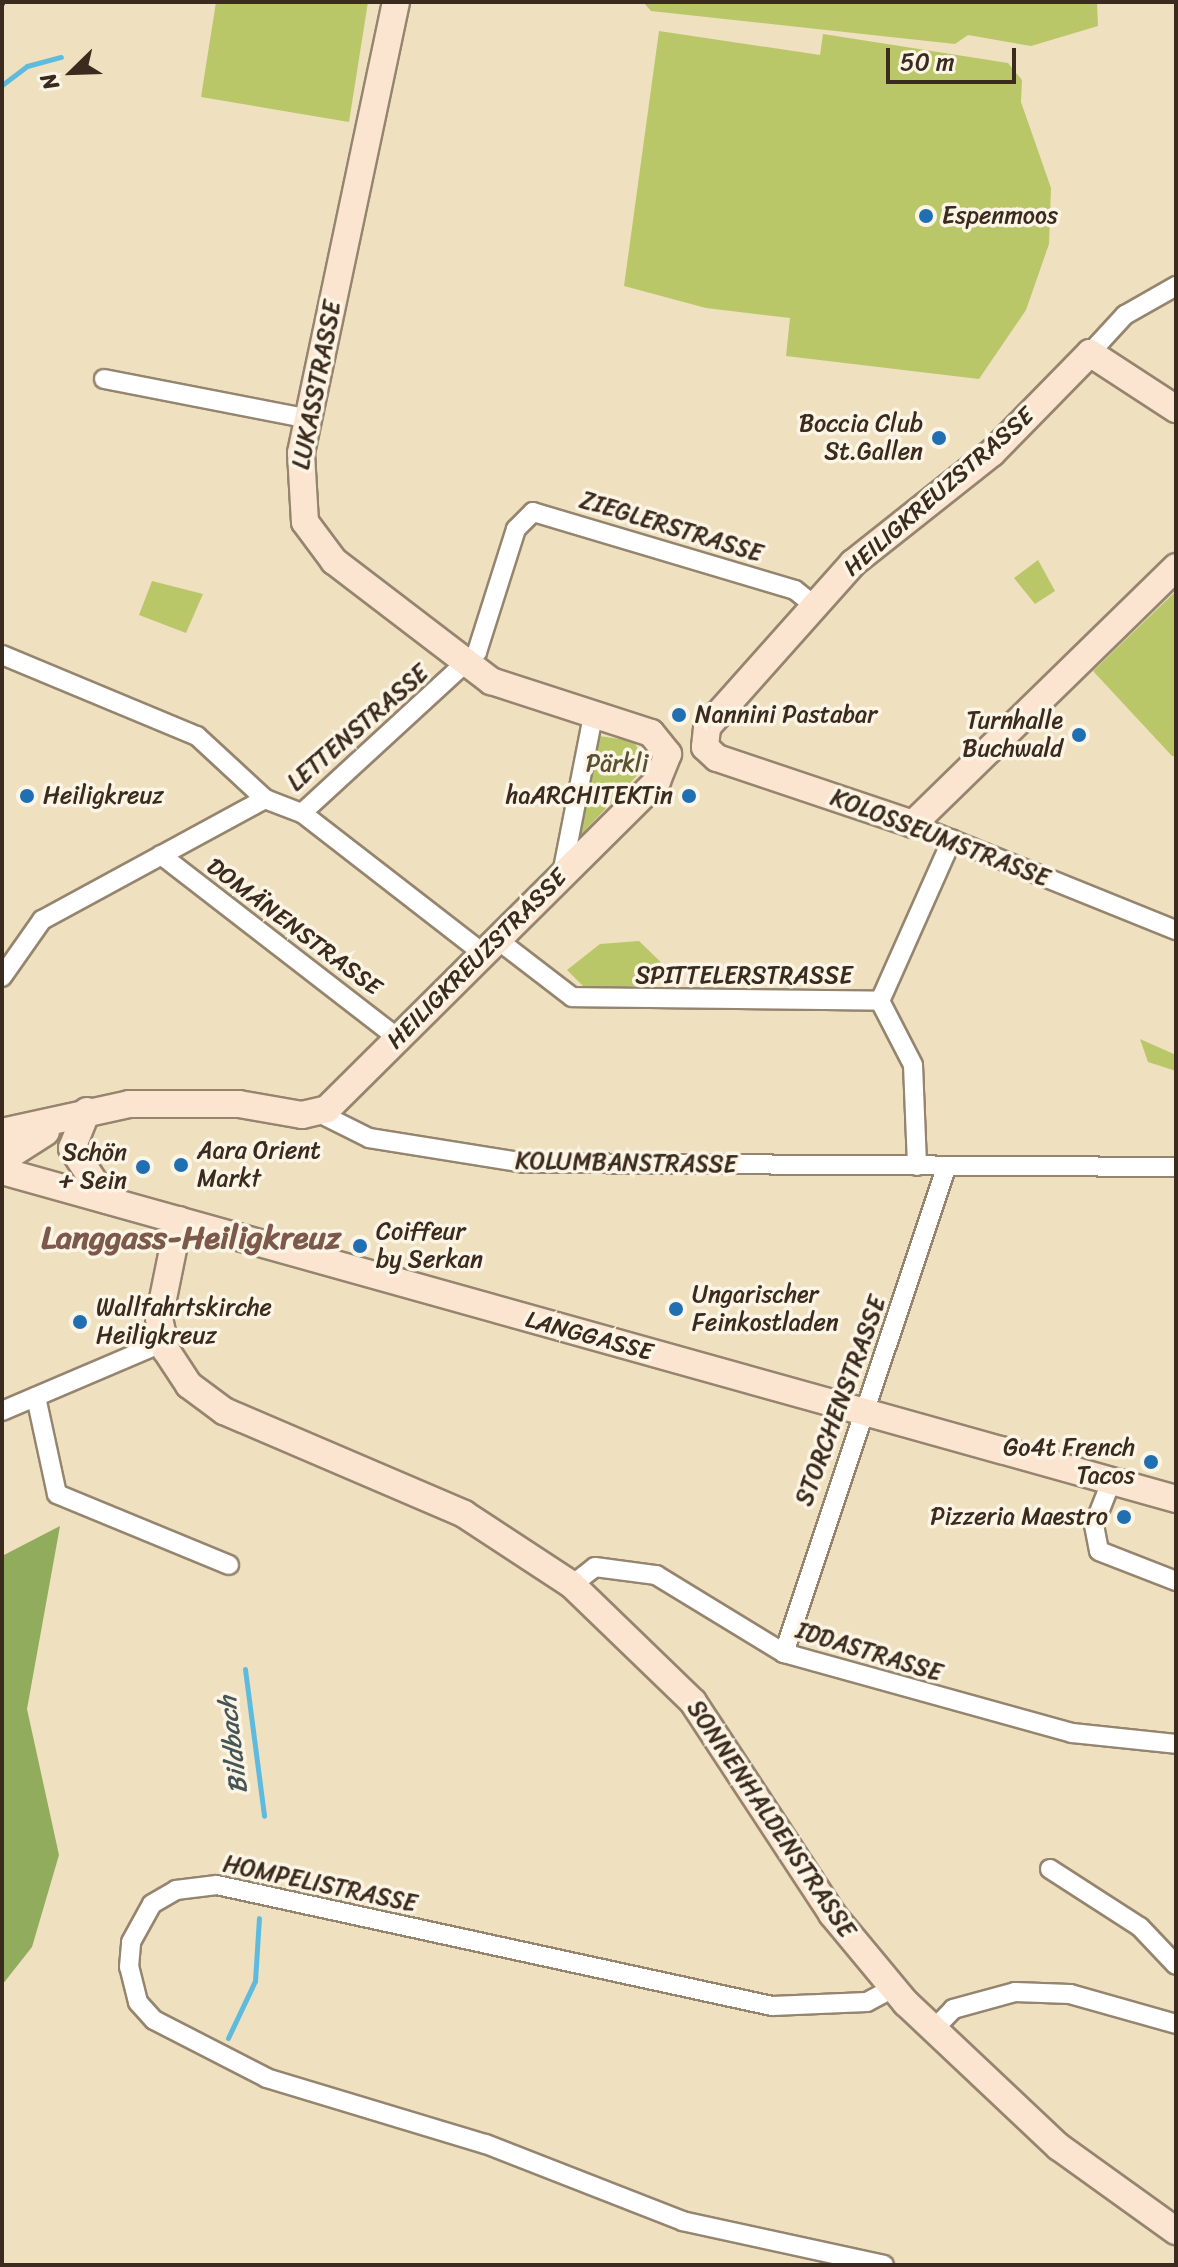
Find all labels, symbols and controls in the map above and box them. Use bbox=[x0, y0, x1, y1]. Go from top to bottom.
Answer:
north arrow bbox=[32, 32, 112, 112]
scale bar bbox=[890, 32, 1020, 82]
text: 50 m bbox=[900, 41, 955, 83]
text: N bbox=[29, 67, 70, 96]
place label: Espenmoos bbox=[942, 202, 1058, 230]
marker: Espenmoos bbox=[917, 207, 935, 225]
street label: LUKASSTRASSE bbox=[287, 298, 347, 472]
street label: HEILIGKREUZSTRASSE bbox=[838, 401, 1040, 583]
place label: Boccia Club St.Gallen bbox=[799, 410, 923, 466]
marker: Boccia Club St.Gallen bbox=[930, 429, 948, 447]
street label: ZIEGLERSTRASSE bbox=[576, 486, 766, 568]
street label: LETTENSTRASSE bbox=[282, 659, 434, 797]
place label: Nannini Pastabar bbox=[695, 701, 877, 729]
marker: Nannini Pastabar bbox=[670, 706, 688, 724]
place label: Turnhalle Buchwald bbox=[962, 707, 1063, 763]
marker: Turnhalle Buchwald bbox=[1070, 726, 1088, 744]
park label: Pärkli bbox=[586, 750, 648, 778]
place label: Heiligkreuz bbox=[43, 782, 164, 810]
place label: haARCHITEKTin bbox=[506, 782, 673, 810]
street label: KOLOSSEUMSTRASSE bbox=[827, 783, 1053, 893]
marker: Heiligkreuz bbox=[18, 787, 36, 805]
marker: haARCHITEKTin bbox=[680, 787, 698, 805]
street label: DOMÄNENSTRASSE bbox=[201, 852, 387, 1002]
street label: HEILIGKREUZSTRASSE bbox=[381, 863, 573, 1055]
street label: SPITTELERSTRASSE bbox=[635, 962, 853, 990]
place label: Aara Orient Markt bbox=[197, 1137, 320, 1193]
place label: Schön + Sein bbox=[59, 1139, 127, 1195]
street label: KOLUMBANSTRASSE bbox=[515, 1147, 737, 1179]
marker: Aara Orient Markt bbox=[172, 1156, 190, 1174]
marker: Schön + Sein bbox=[134, 1158, 152, 1176]
place label: Coiffeur by Serkan bbox=[376, 1218, 483, 1274]
district label: Langgass-Heiligkreuz bbox=[41, 1219, 341, 1257]
marker: Coiffeur by Serkan bbox=[351, 1237, 369, 1255]
place label: Ungarischer Feinkostladen bbox=[692, 1281, 839, 1337]
street label: STORCHENSTRASSE bbox=[790, 1292, 892, 1510]
place label: Wallfahrtskirche Heiligkreuz bbox=[96, 1294, 272, 1350]
marker: Ungarischer Feinkostladen bbox=[667, 1300, 685, 1318]
street label: LANGGASSE bbox=[522, 1305, 656, 1367]
marker: Wallfahrtskirche Heiligkreuz bbox=[71, 1313, 89, 1331]
place label: Go4t French Tacos bbox=[1003, 1434, 1135, 1490]
marker: Go4t French Tacos bbox=[1142, 1453, 1160, 1471]
place label: Pizzeria Maestro bbox=[930, 1503, 1108, 1531]
marker: Pizzeria Maestro bbox=[1115, 1508, 1133, 1526]
street label: IDDASTRASSE bbox=[792, 1616, 946, 1688]
water label: Bildbach bbox=[212, 1694, 254, 1796]
street label: SONNENHALDENSTRASSE bbox=[681, 1695, 861, 1943]
street label: HOMPELISTRASSE bbox=[221, 1849, 419, 1919]

